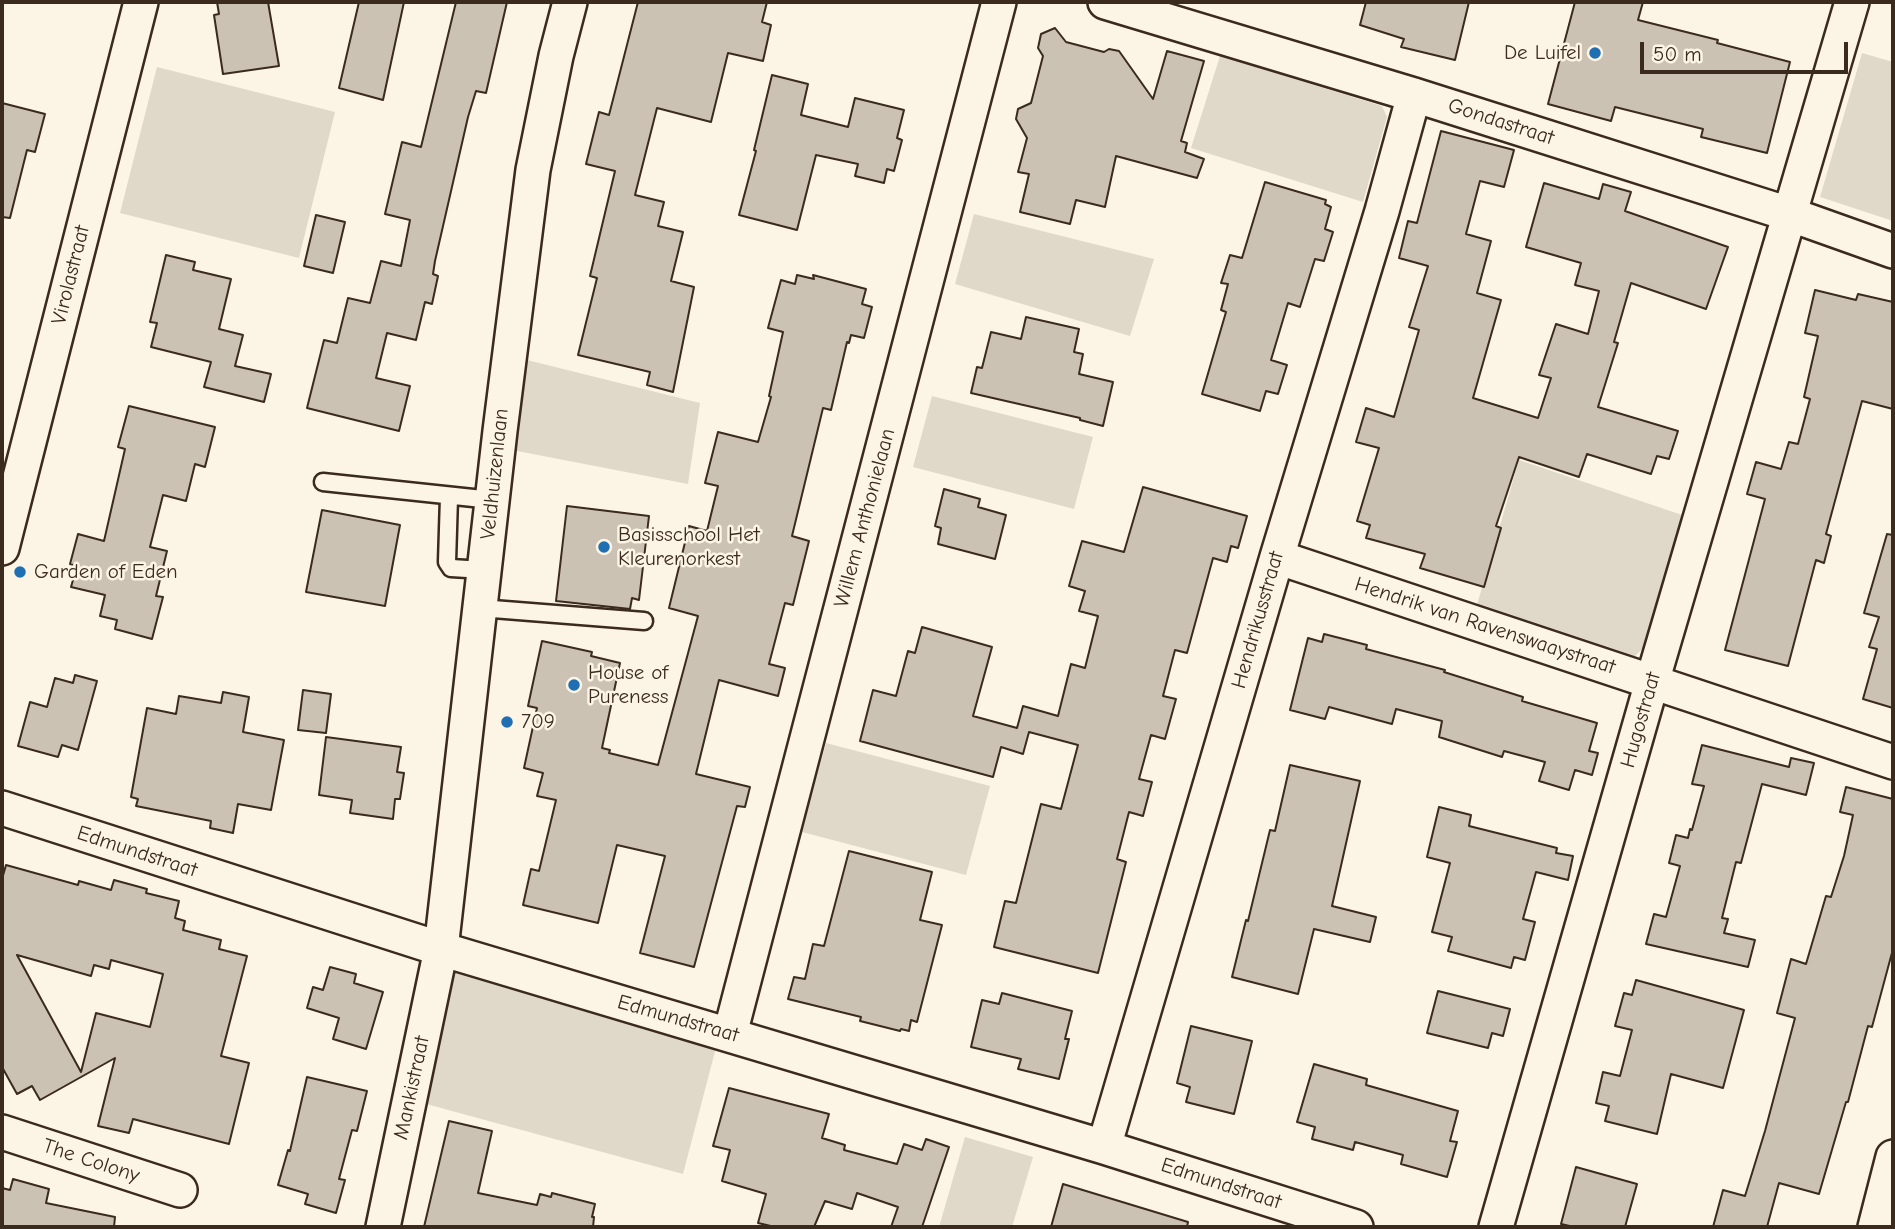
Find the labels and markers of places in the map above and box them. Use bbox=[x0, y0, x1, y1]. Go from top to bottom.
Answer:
place label: De Luifel bbox=[1504, 40, 1581, 66]
marker: De Luifel bbox=[1587, 45, 1603, 61]
place label: Basisschool Het Kleurenorkest bbox=[618, 522, 760, 572]
marker: Basisschool Het Kleurenorkest bbox=[596, 539, 612, 555]
place label: Garden of Eden bbox=[34, 559, 178, 585]
marker: Garden of Eden bbox=[12, 564, 28, 580]
place label: House of Pureness bbox=[588, 660, 669, 710]
marker: House of Pureness bbox=[566, 677, 582, 693]
place label: 709 bbox=[521, 709, 555, 735]
marker: 709 bbox=[499, 714, 515, 730]

